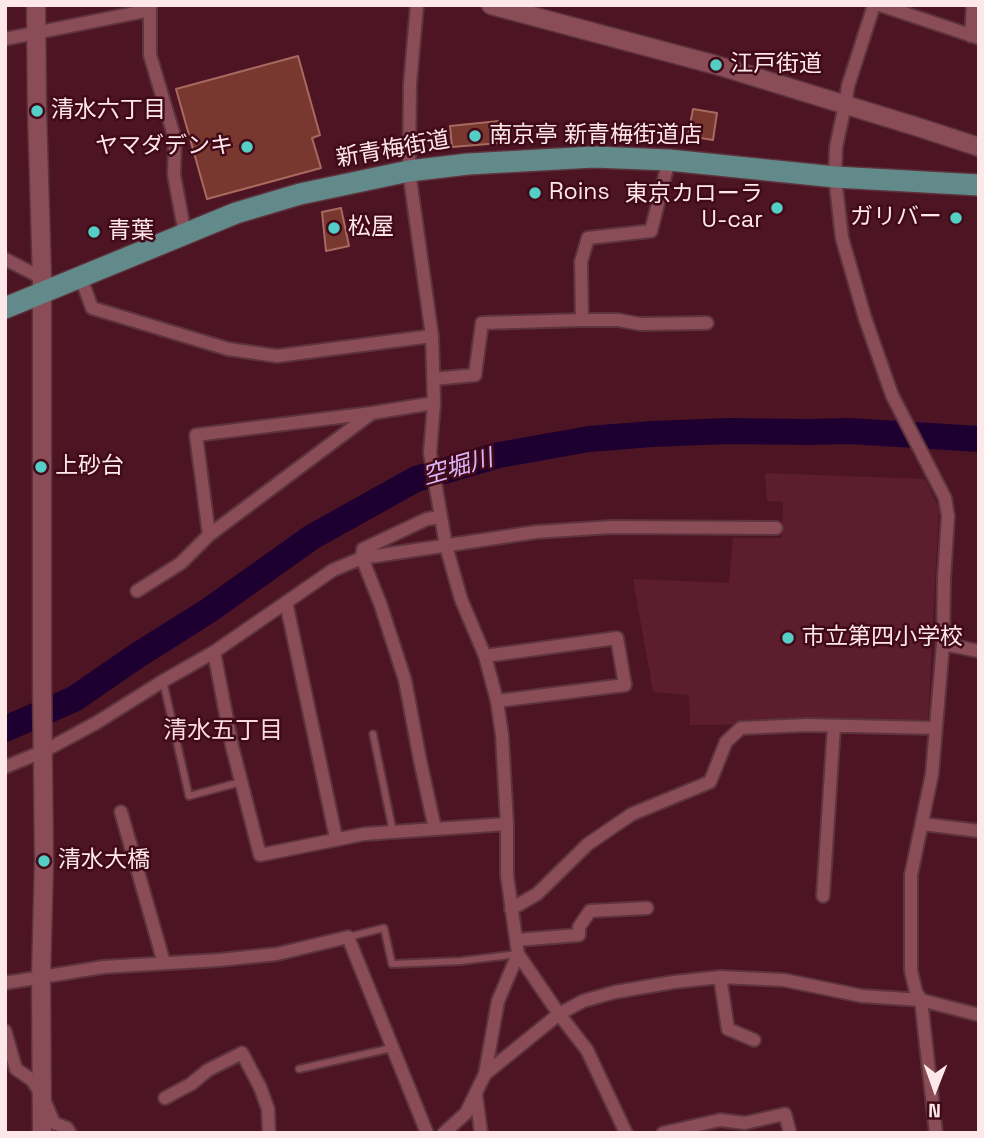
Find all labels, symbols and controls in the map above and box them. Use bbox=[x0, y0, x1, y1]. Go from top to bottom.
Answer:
place label: 江戸街道 bbox=[730, 51, 822, 79]
marker: 江戸街道 bbox=[708, 57, 724, 73]
place label: 清水六丁目 bbox=[51, 97, 166, 125]
marker: 清水六丁目 bbox=[29, 103, 45, 119]
place label: 南京亭 新青梅街道店 bbox=[489, 122, 702, 150]
street label: 新青梅街道 bbox=[334, 126, 452, 174]
marker: 南京亭 新青梅街道店 bbox=[467, 128, 483, 144]
place label: ヤマダデンキ bbox=[95, 133, 233, 161]
marker: ヤマダデンキ bbox=[239, 139, 255, 155]
place label: Roins bbox=[549, 179, 610, 207]
place label: 東京カローラ U-car bbox=[625, 181, 763, 235]
marker: Roins bbox=[527, 185, 543, 201]
marker: 東京カローラ U-car bbox=[769, 200, 785, 216]
place label: ガリバー bbox=[850, 204, 942, 232]
marker: ガリバー bbox=[948, 210, 964, 226]
place label: 松屋 bbox=[348, 214, 394, 242]
place label: 青葉 bbox=[108, 218, 154, 246]
marker: 松屋 bbox=[326, 220, 342, 236]
marker: 青葉 bbox=[86, 224, 102, 240]
water label: 空堀川 bbox=[419, 444, 497, 492]
place label: 上砂台 bbox=[55, 453, 124, 481]
marker: 上砂台 bbox=[33, 459, 49, 475]
place label: 市立第四小学校 bbox=[802, 624, 963, 652]
marker: 市立第四小学校 bbox=[780, 630, 796, 646]
district label: 清水五丁目 bbox=[163, 717, 283, 745]
place label: 清水大橋 bbox=[58, 847, 150, 875]
marker: 清水大橋 bbox=[36, 853, 52, 869]
north arrow bbox=[900, 1054, 970, 1124]
text: N bbox=[928, 1098, 941, 1123]

